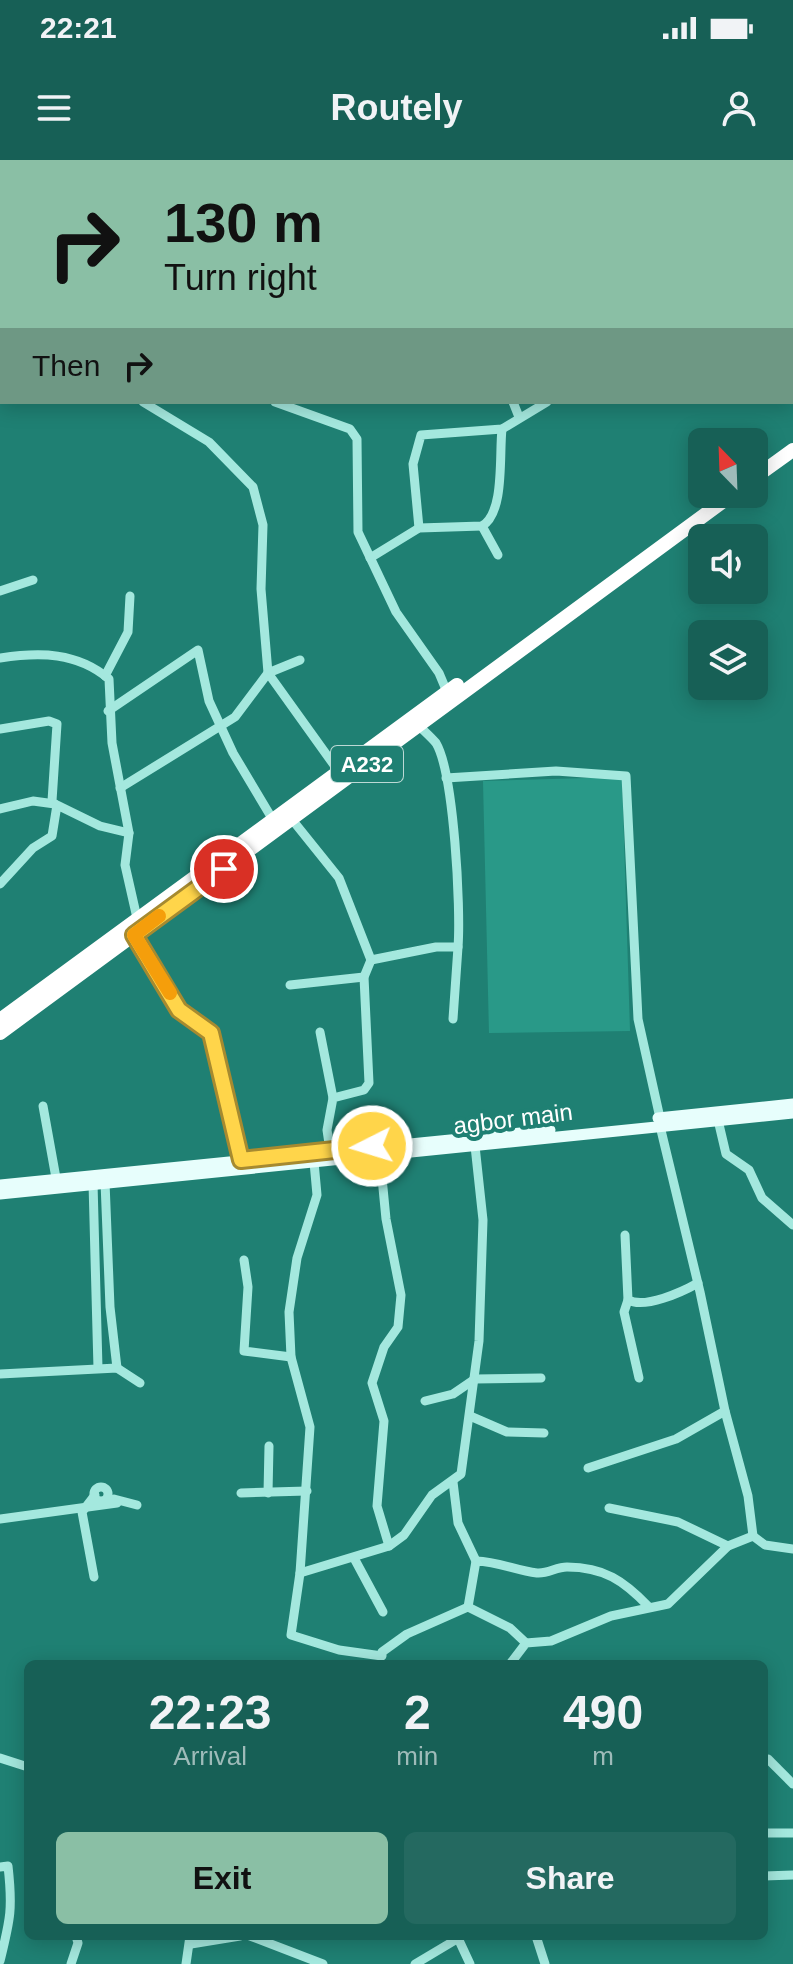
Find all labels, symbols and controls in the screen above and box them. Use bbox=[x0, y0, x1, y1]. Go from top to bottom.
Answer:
text: 22:21 bbox=[40, 11, 117, 44]
icon: menu bbox=[32, 86, 76, 130]
icon: person bbox=[717, 86, 761, 130]
text: Routely bbox=[330, 87, 463, 128]
text: 130 m bbox=[164, 191, 323, 254]
icon: right bbox=[32, 192, 136, 296]
text: Turn right bbox=[164, 257, 317, 298]
icon: right bbox=[116, 344, 160, 388]
text: Then bbox=[32, 349, 100, 382]
north arrow bbox=[688, 428, 768, 508]
map controls bbox=[688, 428, 768, 700]
button: sound bbox=[688, 524, 768, 604]
button: layers bbox=[688, 620, 768, 700]
road number: A232 bbox=[331, 746, 403, 782]
pin bbox=[190, 835, 258, 903]
icon: arrive bbox=[202, 847, 246, 891]
street label: agbor main bbox=[452, 1098, 574, 1139]
position arrow bbox=[330, 1104, 414, 1188]
text: 22:23 bbox=[149, 1686, 272, 1739]
text: 2 bbox=[404, 1686, 431, 1739]
text: 490 bbox=[563, 1686, 643, 1739]
text: Arrival bbox=[173, 1741, 247, 1771]
text: min bbox=[396, 1741, 438, 1771]
text: m bbox=[592, 1741, 614, 1771]
button: Exit bbox=[56, 1832, 388, 1924]
button: Share bbox=[404, 1832, 736, 1924]

